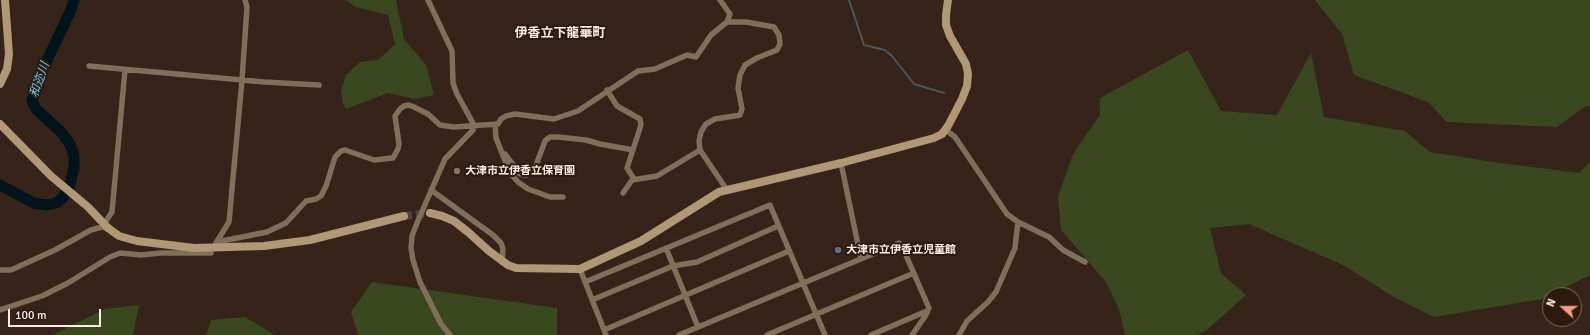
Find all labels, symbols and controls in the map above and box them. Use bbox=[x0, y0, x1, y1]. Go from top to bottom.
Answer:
district label: 伊香立下龍華町 bbox=[515, 26, 605, 42]
water label: 和迩川 bbox=[27, 61, 53, 99]
place label: 大津市立伊香立保育園 bbox=[465, 164, 575, 178]
marker: 大津市立伊香立保育園 bbox=[452, 166, 462, 176]
place label: 大津市立伊香立児童館 bbox=[846, 243, 956, 257]
marker: 大津市立伊香立児童館 bbox=[833, 245, 843, 255]
north arrow bbox=[1542, 287, 1582, 327]
text: N bbox=[1544, 297, 1559, 309]
scale bar bbox=[10, 301, 103, 327]
text: 100 m bbox=[15, 308, 47, 323]

